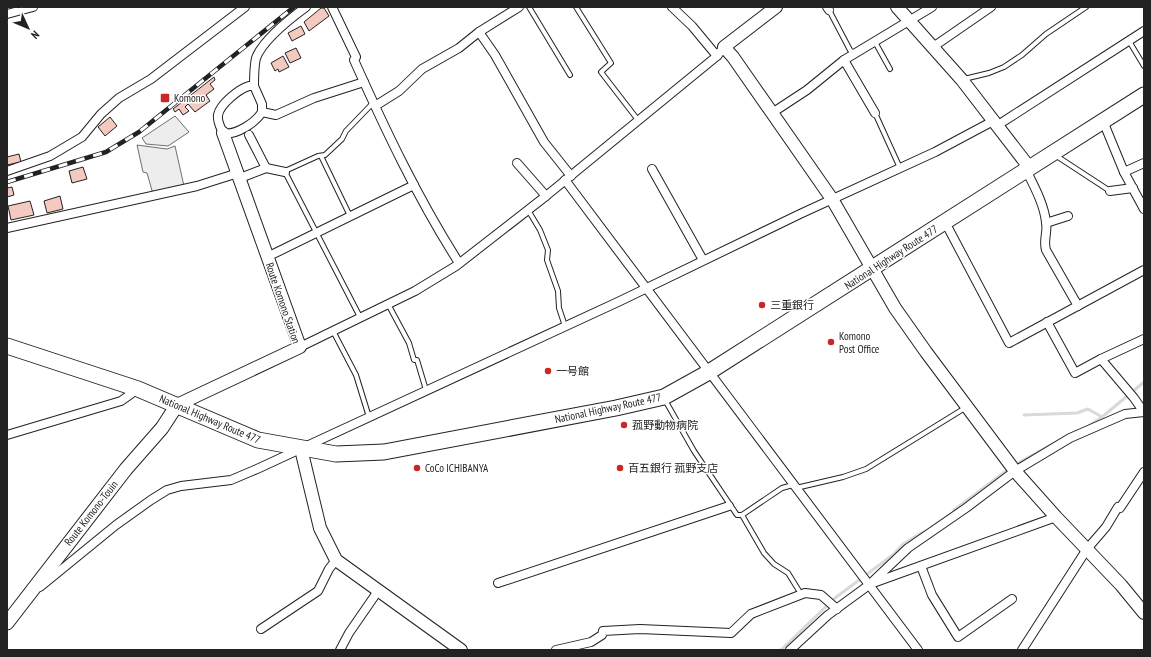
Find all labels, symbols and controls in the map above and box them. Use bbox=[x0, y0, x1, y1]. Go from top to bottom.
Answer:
north arrow bbox=[8, 8, 48, 48]
text: N bbox=[28, 28, 42, 42]
place label: Komono bbox=[174, 91, 205, 105]
marker: Komono bbox=[159, 92, 171, 104]
street label: National Highway Route 477 bbox=[842, 222, 940, 292]
street label: Route Komono Station bbox=[263, 261, 303, 346]
place label: 三重銀行 bbox=[770, 298, 814, 312]
marker: 三重銀行 bbox=[757, 300, 767, 310]
place label: Komono Post Office bbox=[839, 329, 880, 356]
marker: Komono Post Office bbox=[826, 337, 836, 347]
place label: 一号館 bbox=[556, 364, 589, 378]
marker: 一号館 bbox=[543, 366, 553, 376]
street label: National Highway Route 477 bbox=[553, 390, 663, 426]
street label: National Highway Route 477 bbox=[157, 391, 263, 447]
place label: 菰野動物病院 bbox=[632, 418, 698, 432]
marker: 菰野動物病院 bbox=[619, 420, 629, 430]
place label: CoCo ICHIBANYA bbox=[425, 461, 489, 475]
place label: 百五銀行 菰野支店 bbox=[628, 461, 718, 475]
marker: CoCo ICHIBANYA bbox=[412, 463, 422, 473]
marker: 百五銀行 菰野支店 bbox=[615, 463, 625, 473]
street label: Route Komono-Touin bbox=[61, 477, 121, 548]

